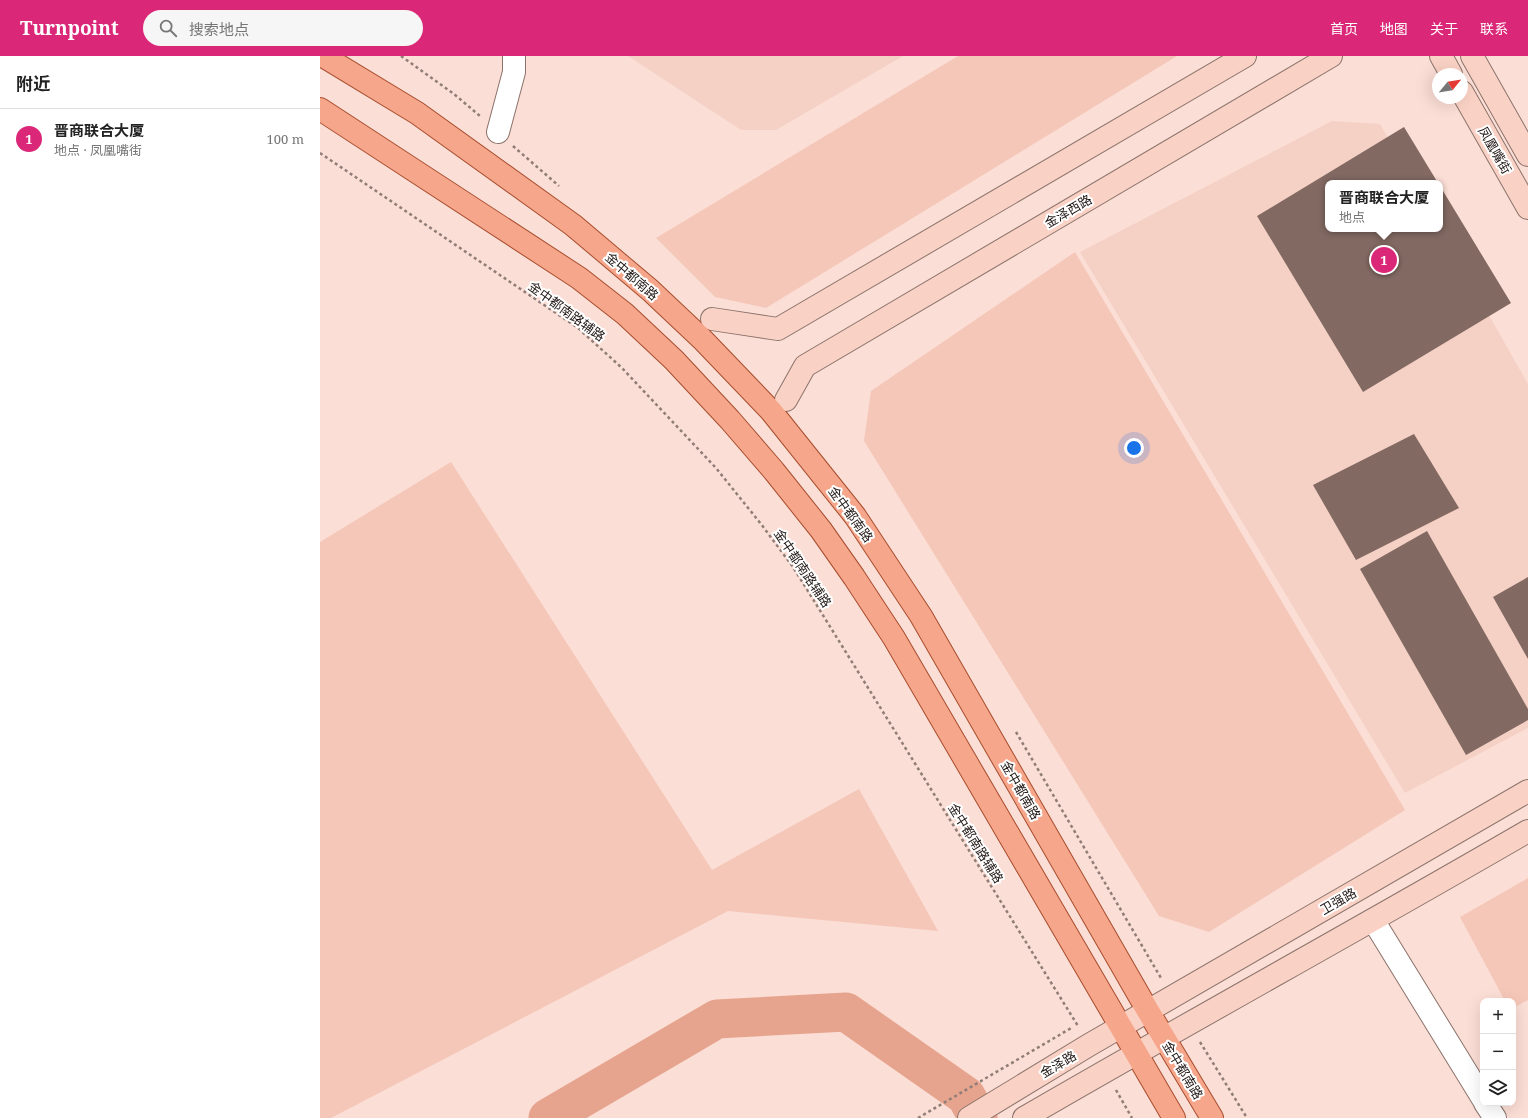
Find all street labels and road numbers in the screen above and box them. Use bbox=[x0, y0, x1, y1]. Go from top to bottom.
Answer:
street label: 凤凰嘴街 bbox=[1474, 123, 1516, 177]
street label: 金泽西路 bbox=[1041, 190, 1095, 232]
street label: 金中都南路 bbox=[602, 248, 662, 304]
street label: 金中都南路辅路 bbox=[525, 277, 609, 345]
street label: 金中都南路 bbox=[825, 482, 877, 546]
street label: 金中都南路辅路 bbox=[770, 525, 836, 611]
street label: 金中都南路 bbox=[997, 757, 1045, 823]
street label: 金中都南路辅路 bbox=[944, 800, 1008, 886]
street label: 卫强路 bbox=[1317, 883, 1359, 919]
street label: 金中都南路 bbox=[1159, 1038, 1207, 1102]
street label: 金泽路 bbox=[1037, 1046, 1079, 1082]

